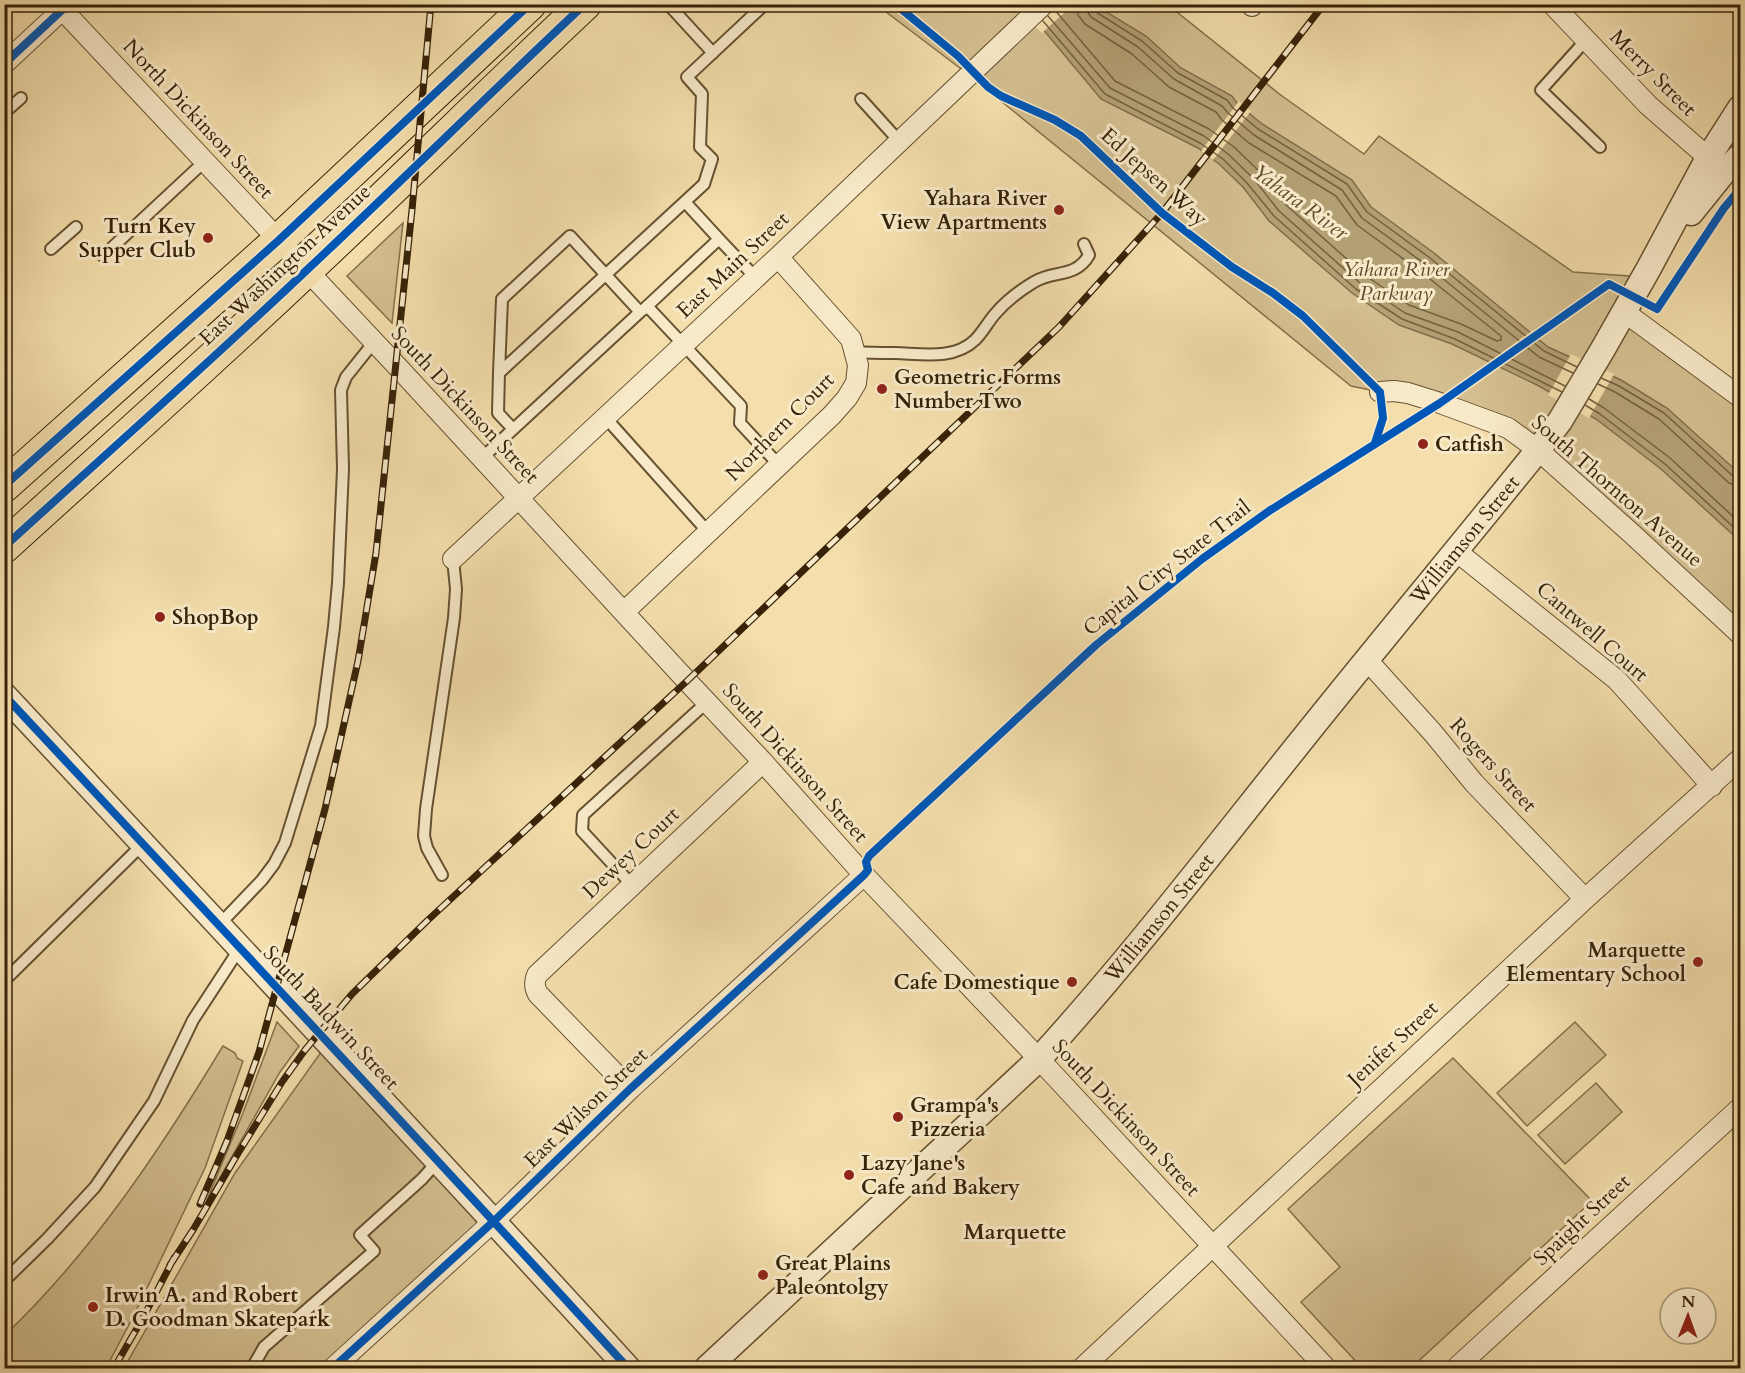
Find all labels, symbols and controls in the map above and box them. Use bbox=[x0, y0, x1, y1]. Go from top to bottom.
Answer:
street label: Merry Street bbox=[1603, 23, 1703, 123]
street label: North Dickinson Street bbox=[116, 33, 280, 206]
street label: Ed Jepsen Way bbox=[1094, 121, 1214, 233]
water label: Yahara River bbox=[1246, 157, 1355, 248]
street label: East Washington Avenue bbox=[193, 178, 377, 352]
place label: Yahara River View Apartments bbox=[881, 184, 1048, 237]
marker: Yahara River View Apartments bbox=[1052, 203, 1066, 217]
street label: East Main Street bbox=[670, 205, 796, 325]
place label: Turn Key Supper Club bbox=[79, 212, 196, 265]
marker: Turn Key Supper Club bbox=[201, 231, 215, 245]
park label: Yahara River Parkway bbox=[1342, 255, 1451, 308]
street label: South Dickinson Street bbox=[384, 320, 546, 490]
place label: Geometric Forms Number Two bbox=[894, 363, 1061, 416]
street label: Northern Court bbox=[719, 366, 841, 488]
marker: Geometric Forms Number Two bbox=[875, 382, 889, 396]
street label: South Thornton Avenue bbox=[1525, 408, 1709, 574]
place label: Catfish bbox=[1435, 430, 1504, 459]
marker: Catfish bbox=[1416, 437, 1430, 451]
street label: Williamson Street bbox=[1402, 469, 1527, 611]
street label: Capital City State Trail bbox=[1077, 493, 1257, 643]
street label: Cantwell Court bbox=[1530, 575, 1654, 689]
place label: ShopBop bbox=[172, 603, 259, 632]
marker: ShopBop bbox=[153, 610, 167, 624]
street label: South Dickinson Street bbox=[716, 677, 875, 849]
street label: Rogers Street bbox=[1443, 711, 1544, 819]
street label: Dewey Court bbox=[576, 800, 686, 906]
street label: Williamson Street bbox=[1097, 847, 1221, 989]
place label: Marquette Elementary School bbox=[1506, 936, 1686, 989]
street label: South Baldwin Street bbox=[256, 939, 406, 1097]
marker: Marquette Elementary School bbox=[1691, 955, 1705, 969]
place label: Cafe Domestique bbox=[893, 968, 1060, 997]
marker: Cafe Domestique bbox=[1065, 975, 1079, 989]
street label: Jenifer Street bbox=[1339, 994, 1445, 1096]
street label: South Dickinson Street bbox=[1045, 1033, 1207, 1203]
street label: East Wilson Street bbox=[518, 1041, 655, 1175]
place label: Grampa's Pizzeria bbox=[910, 1091, 999, 1144]
marker: Grampa's Pizzeria bbox=[891, 1110, 905, 1124]
place label: Lazy Jane's Cafe and Bakery bbox=[861, 1149, 1020, 1202]
street label: Spaight Street bbox=[1527, 1167, 1637, 1272]
marker: Lazy Jane's Cafe and Bakery bbox=[842, 1168, 856, 1182]
district label: Marquette bbox=[963, 1217, 1067, 1247]
place label: Great Plains Paleontolgy bbox=[775, 1249, 891, 1302]
marker: Great Plains Paleontolgy bbox=[756, 1268, 770, 1282]
place label: Irwin A. and Robert D. Goodman Skatepark bbox=[105, 1281, 330, 1334]
north arrow bbox=[1658, 1286, 1718, 1346]
text: N bbox=[1681, 1291, 1695, 1313]
marker: Irwin A. and Robert D. Goodman Skatepark bbox=[86, 1300, 100, 1314]

